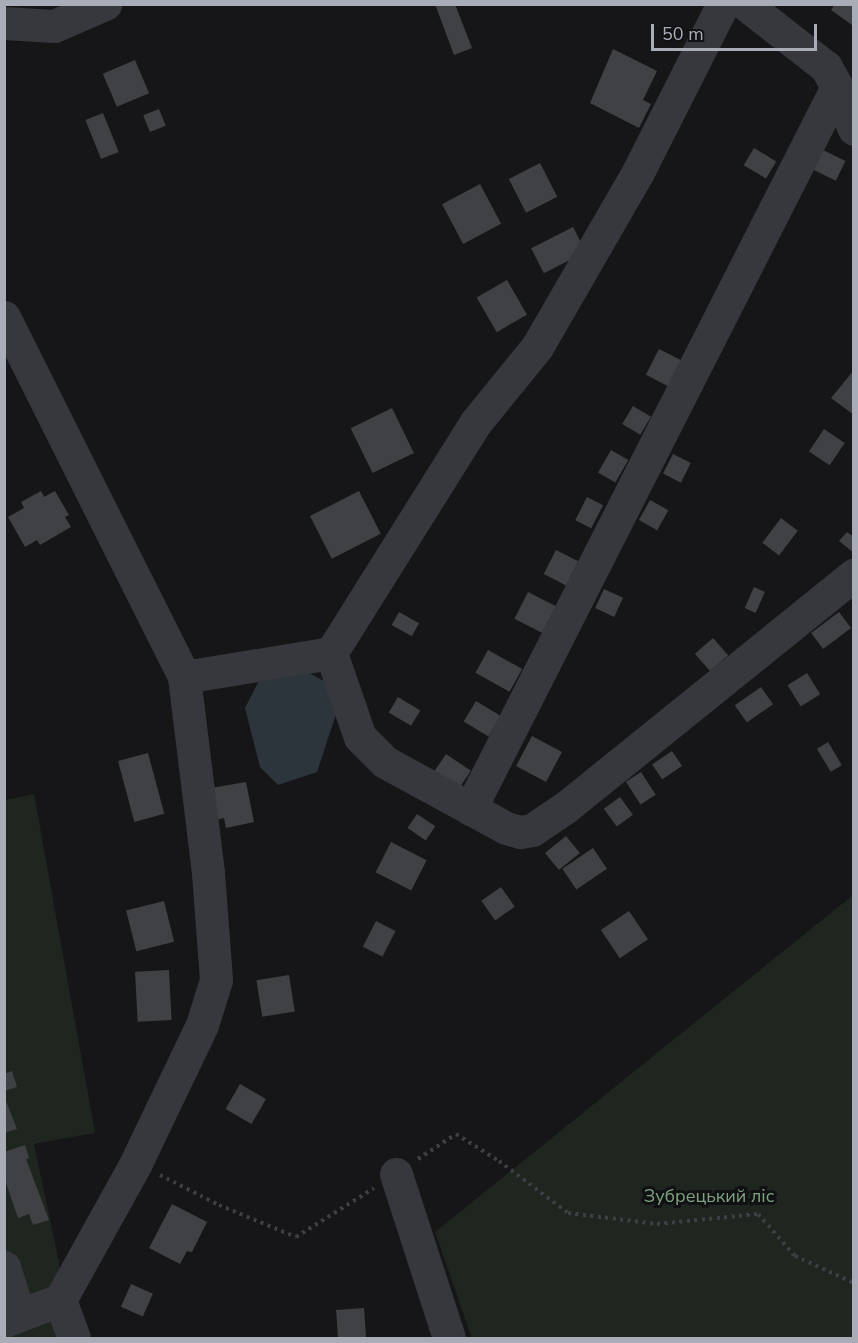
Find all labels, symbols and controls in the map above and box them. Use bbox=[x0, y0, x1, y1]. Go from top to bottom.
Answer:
scale bar bbox=[654, 12, 820, 50]
text: 50 m bbox=[662, 22, 704, 46]
park label: Зубрецький ліс bbox=[644, 1185, 774, 1207]

